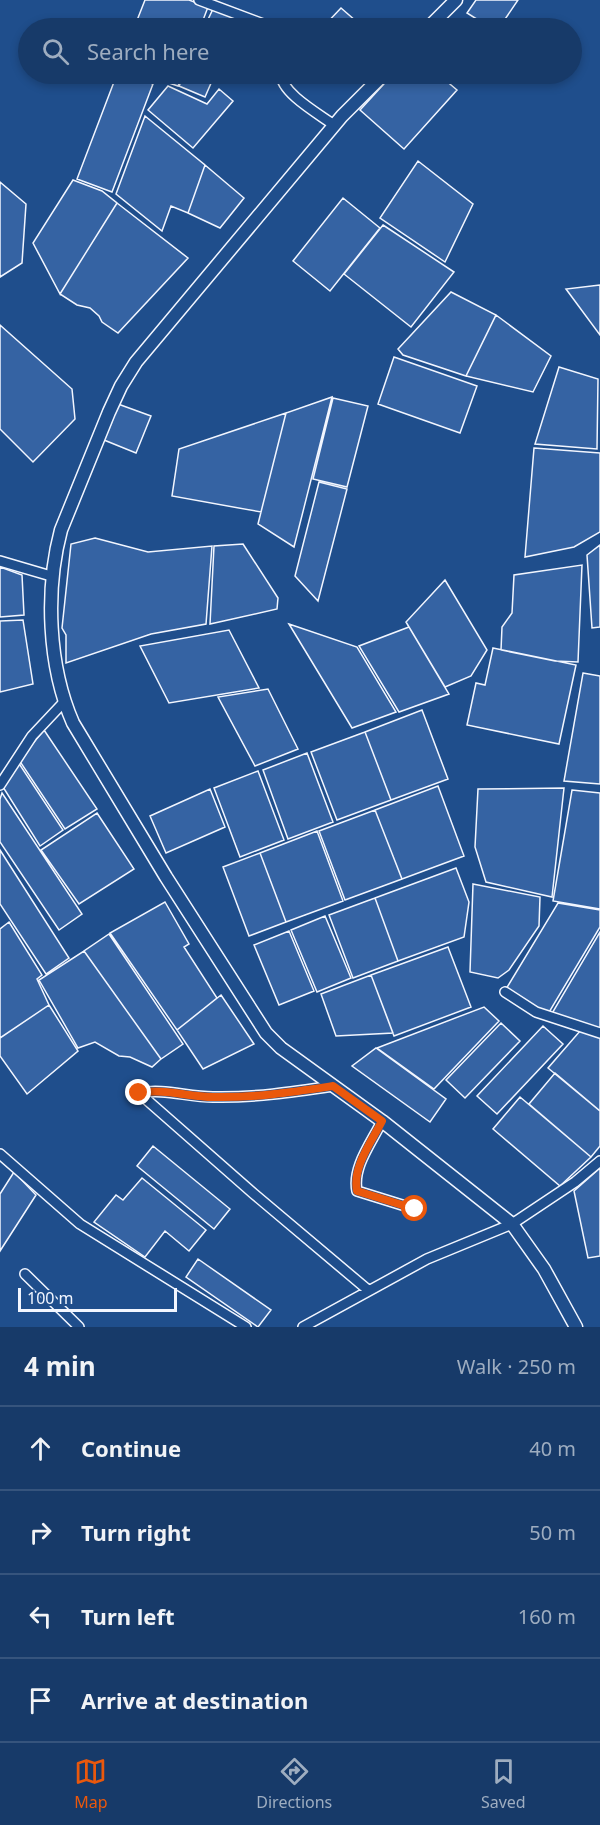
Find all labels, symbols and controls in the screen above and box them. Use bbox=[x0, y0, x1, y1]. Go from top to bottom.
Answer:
search box bbox=[18, 18, 582, 84]
icon: search bbox=[39, 35, 72, 68]
text: Search here bbox=[87, 36, 209, 66]
route end bbox=[125, 1079, 151, 1105]
route start bbox=[401, 1195, 427, 1221]
scale bar bbox=[18, 1285, 177, 1312]
text: 100 m bbox=[27, 1287, 74, 1309]
text: 4 min bbox=[24, 1348, 96, 1384]
text: Walk · 250 m bbox=[457, 1353, 576, 1380]
icon: ahead bbox=[24, 1432, 57, 1465]
text: Continue bbox=[81, 1433, 181, 1463]
text: 40 m bbox=[529, 1435, 576, 1462]
icon: right bbox=[24, 1516, 57, 1549]
text: Turn right bbox=[81, 1517, 191, 1547]
text: 50 m bbox=[529, 1519, 576, 1546]
icon: left bbox=[24, 1600, 57, 1633]
text: Turn left bbox=[81, 1601, 175, 1631]
text: 160 m bbox=[518, 1603, 576, 1630]
icon: arrive bbox=[24, 1684, 57, 1717]
text: Arrive at destination bbox=[81, 1685, 308, 1715]
tab: Map bbox=[74, 1755, 108, 1813]
tab: Directions bbox=[256, 1755, 332, 1813]
tab: Saved bbox=[481, 1755, 526, 1813]

